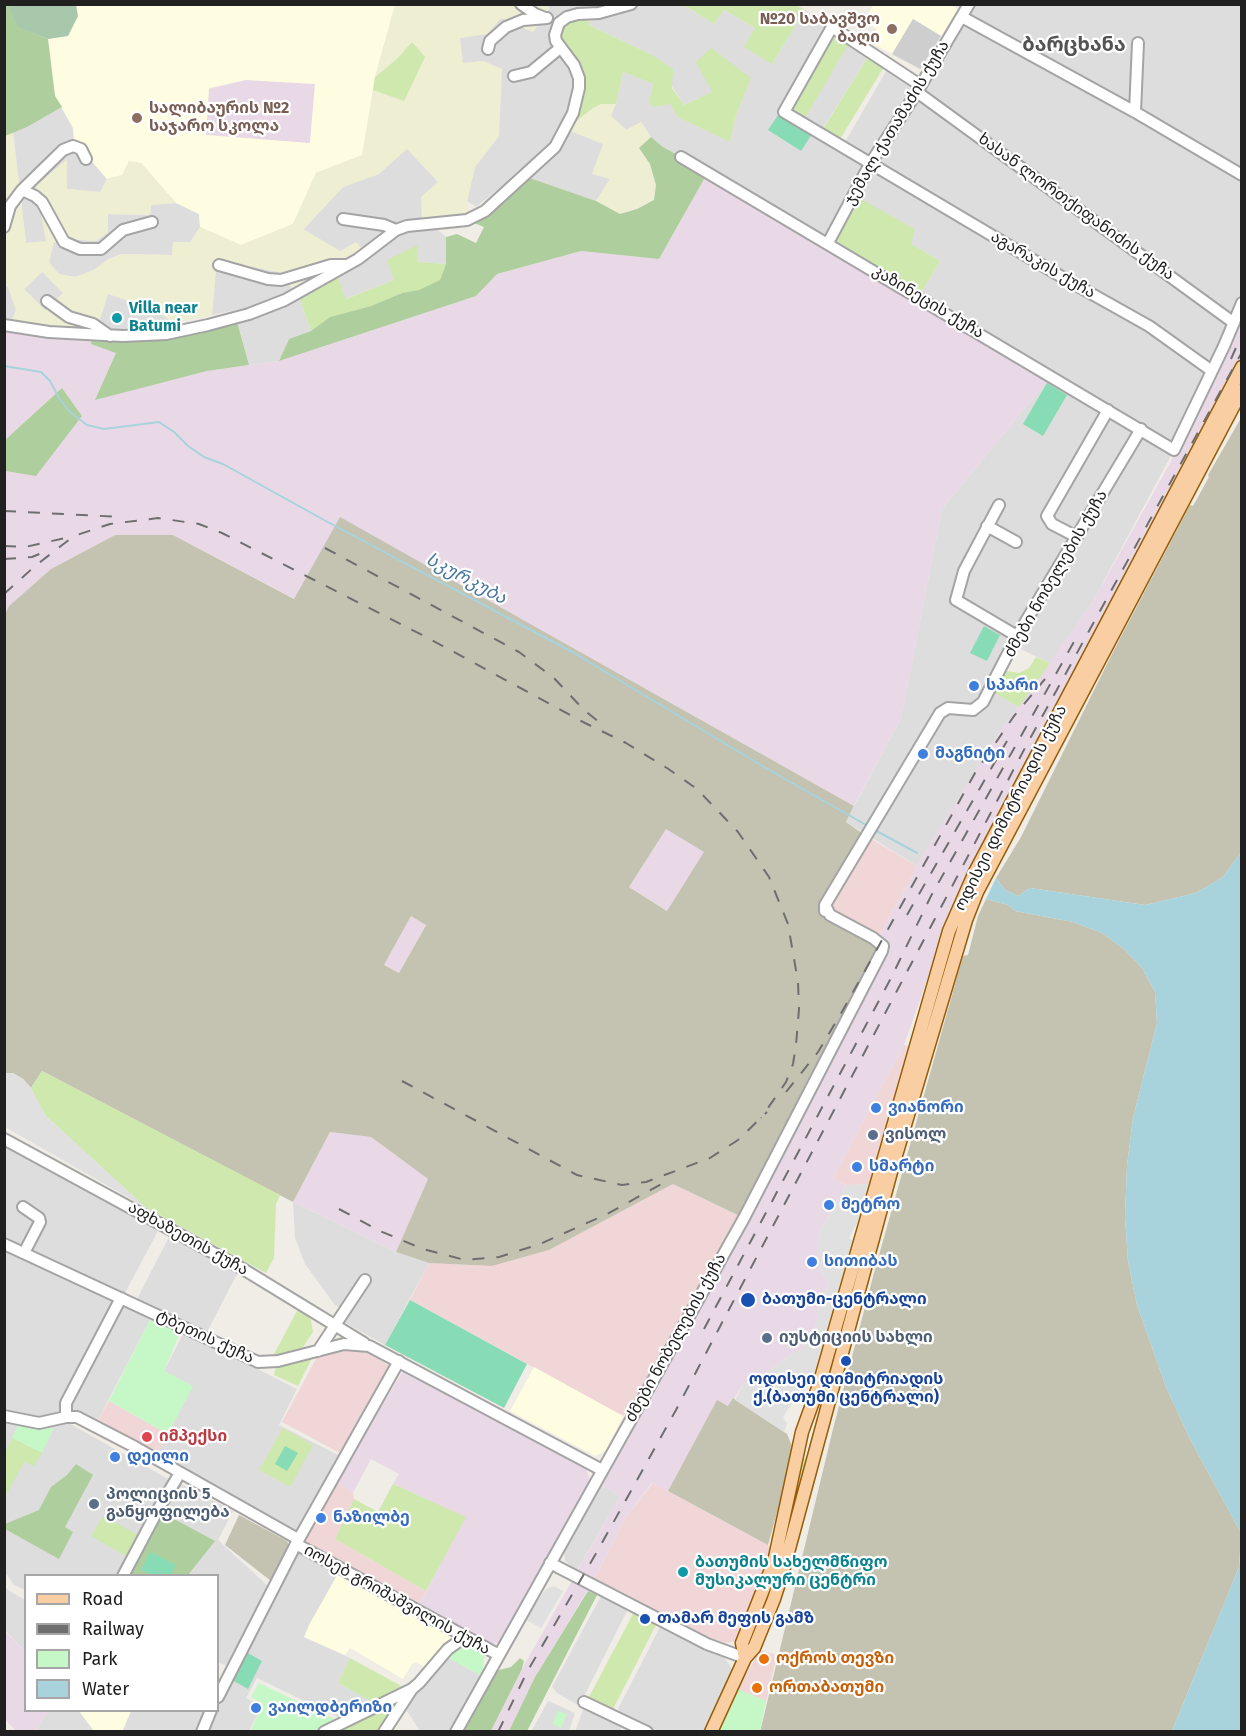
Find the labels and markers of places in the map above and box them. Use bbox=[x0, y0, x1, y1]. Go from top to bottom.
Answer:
place label: №20 საბავშვო ბაღი bbox=[760, 10, 880, 48]
marker: №20 საბავშვო ბაღი bbox=[885, 22, 899, 36]
place label: სალიბაურის №2 საჯარო სკოლა bbox=[149, 99, 289, 137]
marker: სალიბაურის №2 საჯარო სკოლა bbox=[130, 111, 144, 125]
place label: Villa near Batumi bbox=[129, 299, 198, 337]
marker: Villa near Batumi bbox=[110, 311, 124, 325]
place label: სპარი bbox=[986, 676, 1038, 696]
marker: სპარი bbox=[967, 679, 981, 693]
place label: მაგნიტი bbox=[935, 744, 1005, 764]
marker: მაგნიტი bbox=[916, 747, 930, 761]
place label: ვიანორი bbox=[888, 1098, 964, 1118]
marker: ვიანორი bbox=[869, 1101, 883, 1115]
place label: ვისოლ bbox=[885, 1125, 946, 1145]
marker: ვისოლ bbox=[866, 1128, 880, 1142]
place label: სმარტი bbox=[869, 1157, 934, 1177]
marker: სმარტი bbox=[850, 1160, 864, 1174]
place label: მეტრო bbox=[841, 1195, 900, 1215]
marker: მეტრო bbox=[822, 1198, 836, 1212]
place label: სითიბას bbox=[824, 1252, 898, 1272]
marker: სითიბას bbox=[805, 1255, 819, 1269]
place label: ბათუმი-ცენტრალი bbox=[762, 1290, 927, 1310]
marker: ბათუმი-ცენტრალი bbox=[739, 1291, 757, 1309]
place label: იუსტიციის სახლი bbox=[779, 1328, 933, 1348]
marker: იუსტიციის სახლი bbox=[760, 1331, 774, 1345]
marker: ოდისეი დიმიტრიადის ქ.(ბათუმი ცენტრალი) bbox=[839, 1354, 853, 1368]
place label: ოდისეი დიმიტრიადის ქ.(ბათუმი ცენტრალი) bbox=[749, 1370, 943, 1408]
place label: იმპექსი bbox=[159, 1427, 227, 1447]
marker: იმპექსი bbox=[140, 1430, 154, 1444]
place label: დეილი bbox=[127, 1447, 189, 1467]
marker: დეილი bbox=[108, 1450, 122, 1464]
place label: პოლიციის 5 განყოფილება bbox=[106, 1485, 230, 1523]
marker: პოლიციის 5 განყოფილება bbox=[87, 1497, 101, 1511]
place label: ნაზილბე bbox=[333, 1508, 410, 1528]
marker: ნაზილბე bbox=[314, 1511, 328, 1525]
place label: ბათუმის სახელმწიფო მუსიკალური ცენტრი bbox=[695, 1553, 887, 1591]
marker: ბათუმის სახელმწიფო მუსიკალური ცენტრი bbox=[676, 1565, 690, 1579]
place label: თამარ მეფის გამზ bbox=[657, 1609, 814, 1629]
marker: თამარ მეფის გამზ bbox=[638, 1612, 652, 1626]
place label: ოქროს თევზი bbox=[776, 1649, 894, 1669]
marker: ოქროს თევზი bbox=[757, 1652, 771, 1666]
place label: ორთაბათუმი bbox=[769, 1678, 884, 1698]
marker: ორთაბათუმი bbox=[750, 1681, 764, 1695]
place label: ვაილდბერიზი bbox=[268, 1698, 392, 1718]
marker: ვაილდბერიზი bbox=[249, 1701, 263, 1715]

